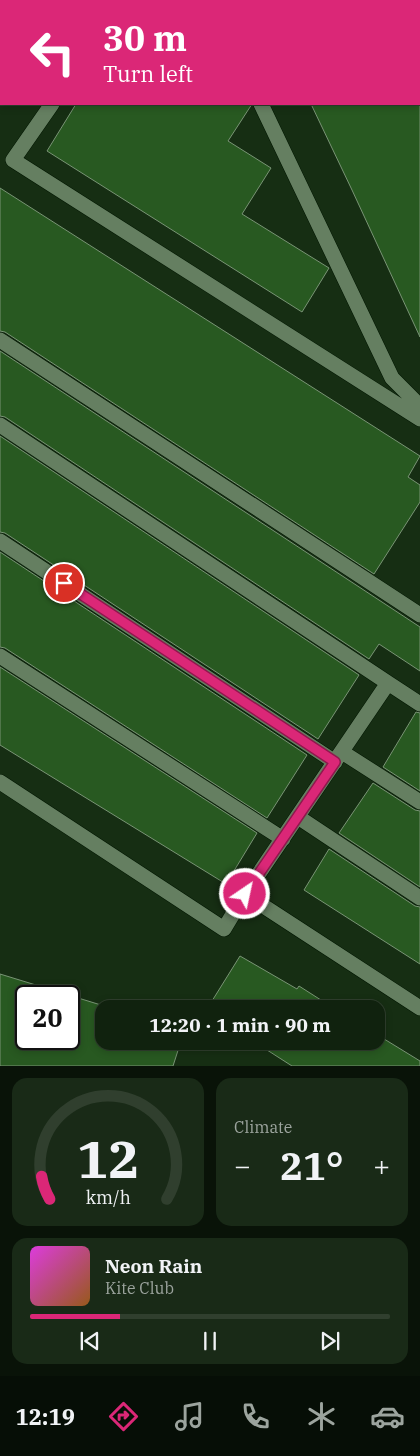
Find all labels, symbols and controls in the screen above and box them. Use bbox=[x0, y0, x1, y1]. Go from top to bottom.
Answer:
text: 30 m bbox=[103, 15, 187, 61]
icon: left bbox=[20, 20, 85, 85]
text: Turn left bbox=[103, 59, 193, 88]
pin bbox=[43, 562, 85, 604]
icon: arrive bbox=[50, 569, 78, 597]
position arrow bbox=[218, 867, 270, 919]
speed limit sign: 20 bbox=[15, 985, 80, 1050]
text: 12:20 · 1 min · 90 m bbox=[149, 1013, 331, 1037]
text: Climate bbox=[234, 1117, 292, 1137]
text: 12 bbox=[77, 1125, 139, 1192]
text: 21° bbox=[280, 1141, 344, 1190]
text: − bbox=[234, 1147, 251, 1184]
text: + bbox=[373, 1147, 390, 1184]
text: km/h bbox=[85, 1186, 131, 1209]
text: Neon Rain bbox=[105, 1254, 202, 1278]
text: Kite Club bbox=[105, 1278, 174, 1298]
icon: previous bbox=[76, 1327, 104, 1355]
icon: pause bbox=[196, 1327, 224, 1355]
icon: next bbox=[316, 1327, 344, 1355]
icon: directions bbox=[106, 1399, 141, 1434]
icon: music bbox=[172, 1399, 207, 1434]
icon: phone bbox=[238, 1399, 273, 1434]
icon: climate bbox=[304, 1399, 339, 1434]
icon: car bbox=[370, 1399, 405, 1434]
text: 12:19 bbox=[15, 1402, 75, 1431]

